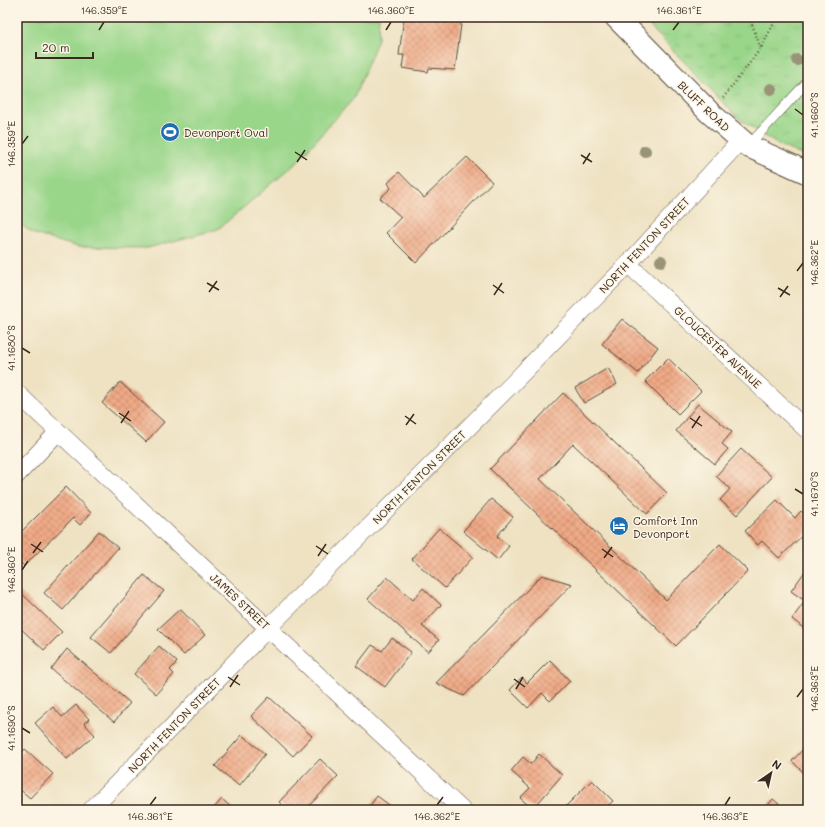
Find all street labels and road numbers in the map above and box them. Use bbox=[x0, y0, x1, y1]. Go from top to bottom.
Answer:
street label: BLUFF ROAD bbox=[675, 77, 733, 135]
street label: NORTH FENTON STREET bbox=[595, 194, 693, 296]
street label: GLOUCESTER AVENUE bbox=[671, 302, 765, 392]
street label: NORTH FENTON STREET bbox=[369, 427, 469, 527]
street label: JAMES STREET bbox=[207, 569, 273, 633]
street label: NORTH FENTON STREET bbox=[125, 674, 223, 776]

